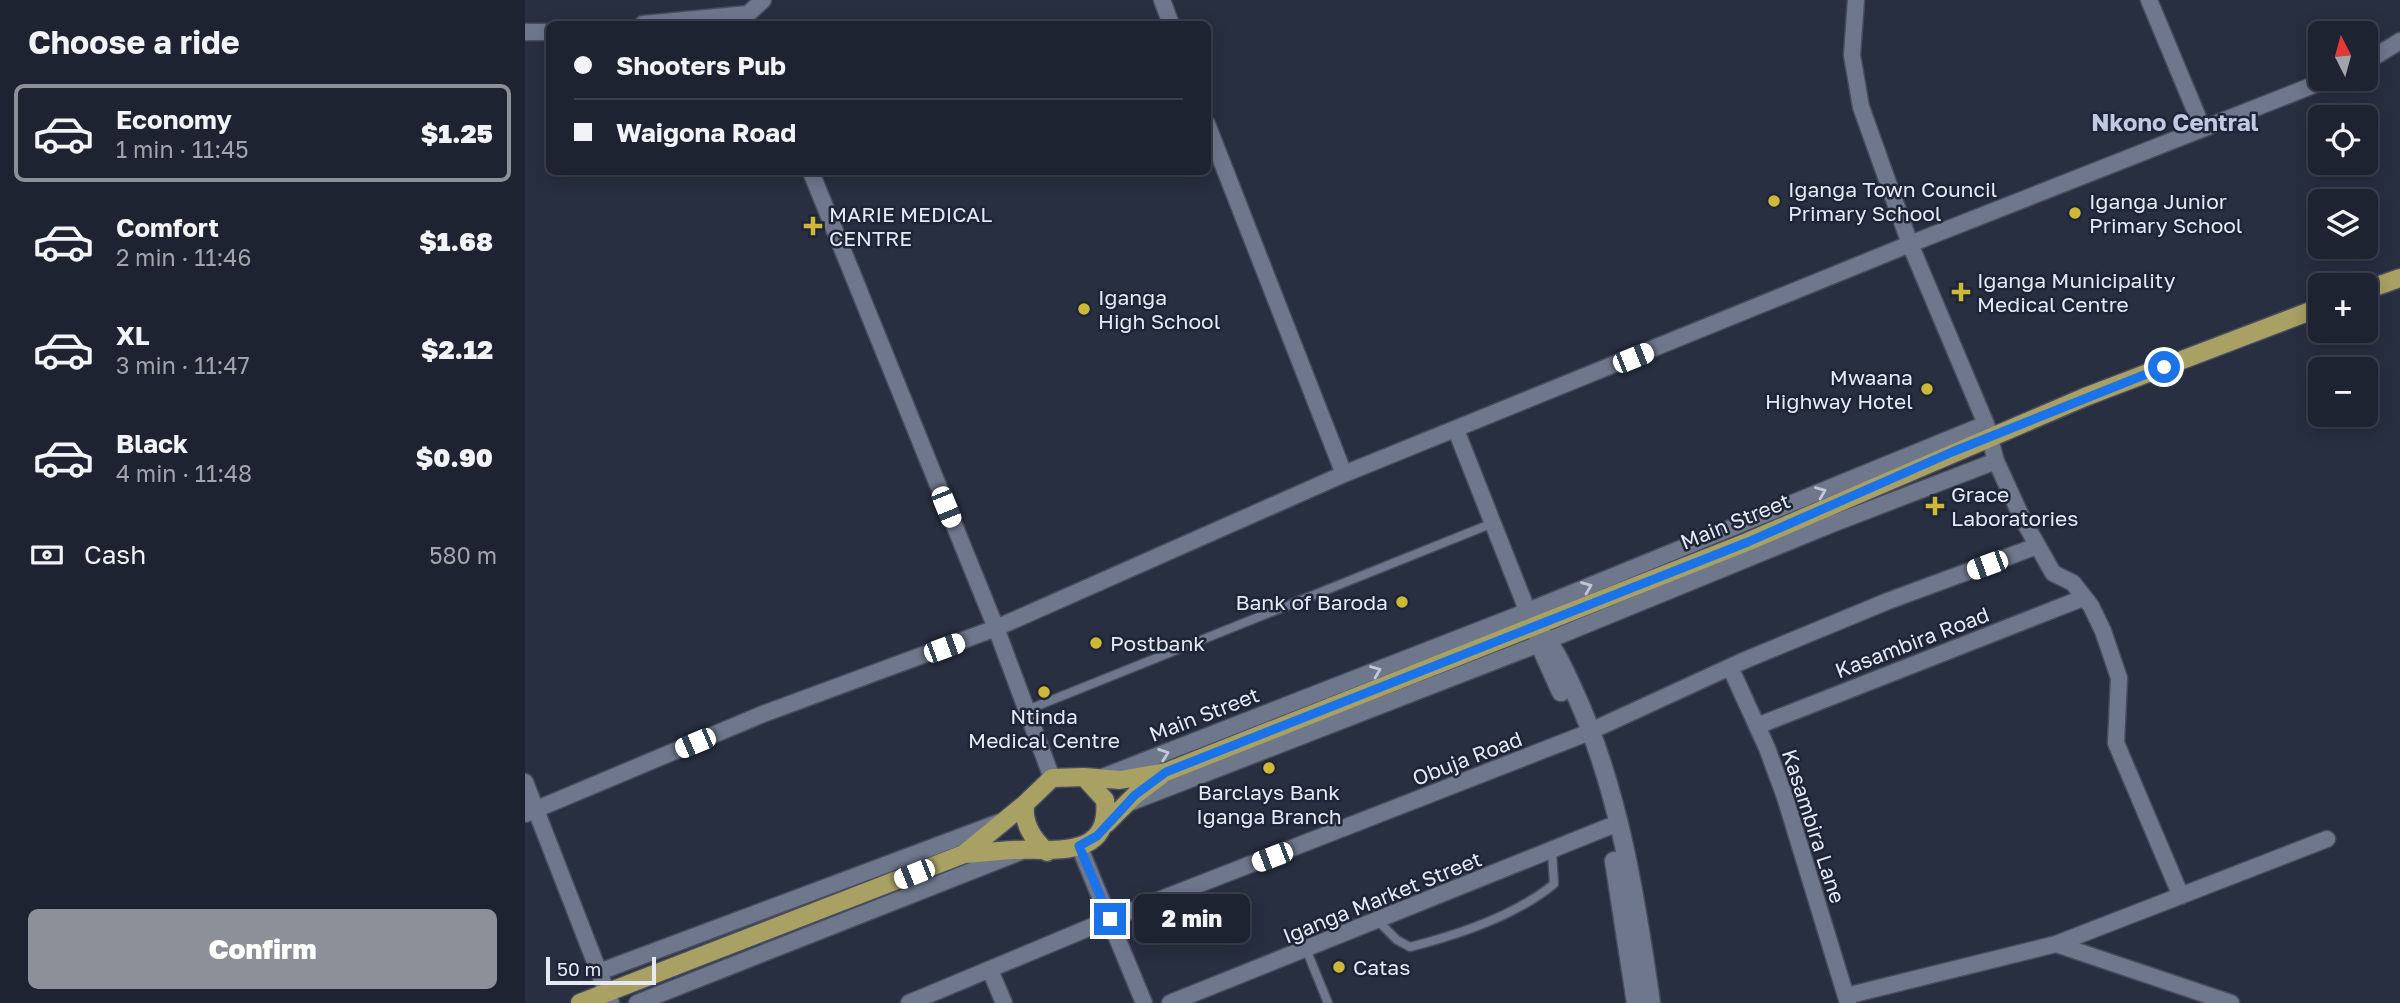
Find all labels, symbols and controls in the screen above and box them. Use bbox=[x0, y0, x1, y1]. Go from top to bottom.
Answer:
north arrow bbox=[2308, 21, 2378, 91]
map controls bbox=[2308, 21, 2378, 427]
text: Choose a ride bbox=[28, 23, 240, 61]
text: Shooters Pub bbox=[616, 50, 786, 81]
icon: car bbox=[32, 102, 95, 165]
text: Economy bbox=[116, 104, 232, 135]
button: locate bbox=[2308, 105, 2378, 175]
district label: Nkono Central bbox=[2091, 107, 2259, 136]
text: Waigona Road bbox=[616, 117, 796, 148]
text: $1.25 bbox=[421, 118, 493, 149]
text: 1 min · 11:45 bbox=[116, 135, 249, 163]
place label: Iganga Town Council Primary School bbox=[1788, 176, 1997, 226]
place label: Iganga Junior Primary School bbox=[2089, 188, 2243, 238]
button: layers bbox=[2308, 189, 2378, 259]
marker: Iganga Town Council Primary School bbox=[1766, 193, 1782, 209]
place label: MARIE MEDICAL CENTRE bbox=[829, 201, 992, 251]
marker: Iganga Junior Primary School bbox=[2067, 205, 2083, 221]
icon: car bbox=[32, 210, 95, 273]
text: Comfort bbox=[116, 212, 219, 243]
marker: MARIE MEDICAL CENTRE bbox=[803, 216, 823, 236]
text: $1.68 bbox=[419, 226, 493, 257]
text: 2 min · 11:46 bbox=[116, 243, 251, 271]
place label: Iganga Municipality Medical Centre bbox=[1977, 267, 2176, 317]
button: + bbox=[2308, 273, 2378, 343]
marker: Iganga Municipality Medical Centre bbox=[1951, 282, 1971, 302]
place label: Iganga High School bbox=[1098, 284, 1220, 334]
marker: Iganga High School bbox=[1076, 301, 1092, 317]
icon: car bbox=[32, 318, 95, 381]
text: XL bbox=[116, 320, 150, 351]
text: $2.12 bbox=[421, 334, 493, 365]
car bbox=[1610, 340, 1657, 376]
text: 3 min · 11:47 bbox=[116, 351, 250, 379]
route start bbox=[2148, 351, 2180, 383]
button: − bbox=[2308, 357, 2378, 427]
place label: Mwaana Highway Hotel bbox=[1765, 364, 1913, 414]
marker: Mwaana Highway Hotel bbox=[1919, 381, 1935, 397]
icon: car bbox=[32, 426, 95, 489]
text: Black bbox=[116, 428, 188, 459]
text: $0.90 bbox=[416, 442, 493, 473]
text: 4 min · 11:48 bbox=[116, 459, 252, 487]
place label: Grace Laboratories bbox=[1951, 481, 2078, 531]
car bbox=[929, 484, 964, 530]
one-way arrow bbox=[1813, 486, 1826, 500]
street label: Main Street bbox=[1676, 487, 1794, 555]
marker: Grace Laboratories bbox=[1925, 496, 1945, 516]
icon: cash bbox=[28, 536, 66, 574]
text: Cash bbox=[84, 539, 146, 570]
text: 580 m bbox=[429, 541, 497, 569]
car bbox=[1964, 548, 2011, 582]
one-way arrow bbox=[1581, 582, 1593, 596]
place label: Bank of Baroda bbox=[1235, 589, 1388, 615]
marker: Bank of Baroda bbox=[1394, 594, 1410, 610]
street label: Kasambira Road bbox=[1831, 601, 1993, 683]
place label: Postbank bbox=[1110, 630, 1205, 656]
car bbox=[921, 631, 968, 665]
marker: Postbank bbox=[1088, 635, 1104, 651]
one-way arrow bbox=[1369, 666, 1381, 680]
street label: Main Street bbox=[1145, 681, 1263, 747]
marker: Ntinda Medical Centre bbox=[1036, 684, 1052, 700]
place label: Ntinda Medical Centre bbox=[968, 703, 1120, 753]
car bbox=[672, 725, 719, 761]
street label: Obuja Road bbox=[1408, 725, 1526, 791]
street label: Kasambira Lane bbox=[1777, 746, 1851, 906]
one-way arrow bbox=[1158, 749, 1170, 763]
marker: Barclays Bank Iganga Branch bbox=[1261, 760, 1277, 776]
place label: Barclays Bank Iganga Branch bbox=[1196, 779, 1342, 829]
car bbox=[1249, 840, 1296, 874]
street label: Iganga Market Street bbox=[1279, 845, 1485, 949]
car bbox=[891, 856, 938, 892]
callout: 2 min bbox=[1135, 894, 1250, 944]
route end bbox=[1094, 903, 1126, 935]
text: 2 min bbox=[1162, 904, 1222, 932]
button: Confirm bbox=[28, 909, 497, 989]
scale bar bbox=[546, 954, 656, 986]
place label: Catas bbox=[1353, 954, 1410, 980]
text: 50 m bbox=[557, 957, 601, 980]
marker: Catas bbox=[1331, 959, 1347, 975]

